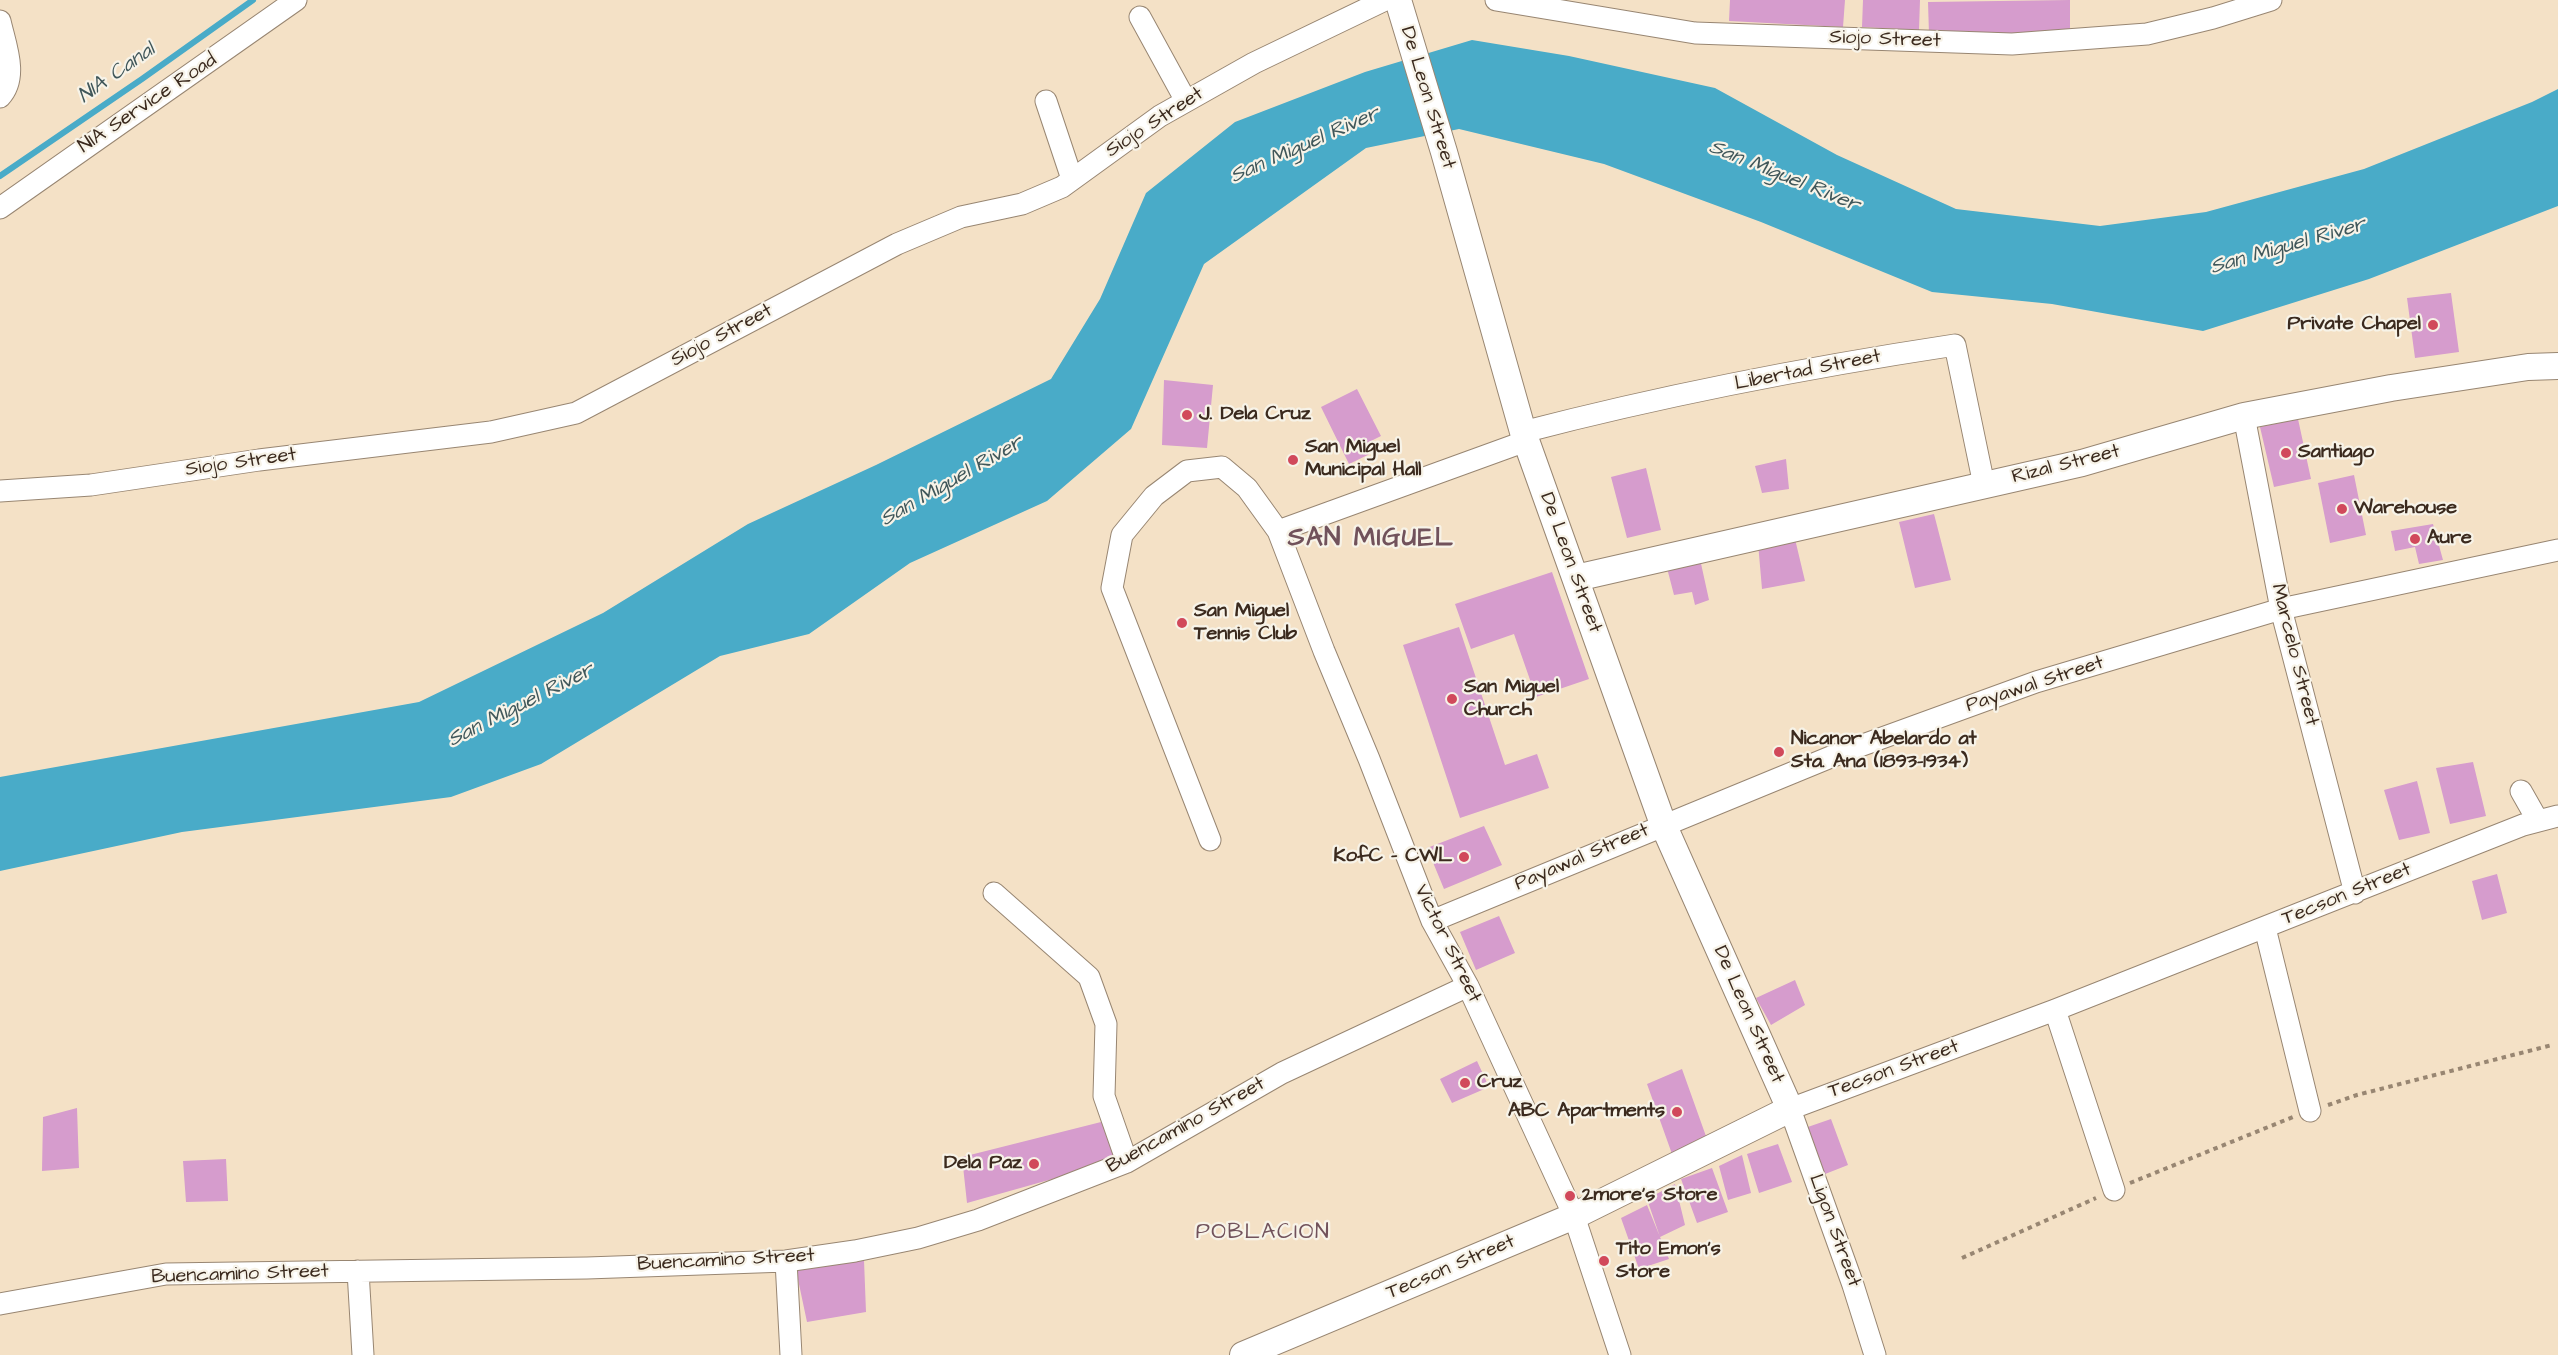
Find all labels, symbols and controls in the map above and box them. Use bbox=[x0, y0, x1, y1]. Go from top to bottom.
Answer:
street label: De Leon Street bbox=[1394, 24, 1460, 172]
street label: Siojo Street bbox=[1829, 26, 1941, 54]
water label: NIA Canal bbox=[74, 38, 160, 110]
street label: NIA Service Road bbox=[74, 49, 222, 159]
street label: Siojo Street bbox=[1102, 83, 1208, 163]
water label: San Miguel River bbox=[1227, 102, 1383, 190]
water label: San Miguel River bbox=[1705, 135, 1863, 219]
water label: San Miguel River bbox=[2208, 213, 2368, 281]
street label: Siojo Street bbox=[667, 299, 777, 373]
place label: Private Chapel bbox=[2287, 313, 2421, 337]
marker: Private Chapel bbox=[2426, 318, 2440, 332]
street label: Libertad Street bbox=[1733, 345, 1883, 397]
place label: J. Dela Cruz bbox=[1199, 403, 1311, 427]
marker: J. Dela Cruz bbox=[1180, 408, 1194, 422]
water label: San Miguel River bbox=[876, 431, 1028, 533]
place label: San Miguel Municipal Hall bbox=[1305, 436, 1421, 483]
street label: Rizal Street bbox=[2010, 440, 2122, 490]
place label: Santiago bbox=[2298, 441, 2374, 465]
street label: Siojo Street bbox=[184, 443, 298, 483]
marker: Santiago bbox=[2279, 446, 2293, 460]
marker: San Miguel Municipal Hall bbox=[1286, 453, 1300, 467]
street label: De Leon Street bbox=[1534, 490, 1606, 636]
place label: Warehouse bbox=[2354, 497, 2457, 521]
marker: Warehouse bbox=[2335, 502, 2349, 516]
district label: SAN MIGUEL bbox=[1288, 524, 1454, 556]
place label: Aure bbox=[2427, 527, 2472, 551]
marker: Aure bbox=[2408, 532, 2422, 546]
street label: Marcelo Street bbox=[2265, 582, 2323, 728]
place label: San Miguel Tennis Club bbox=[1194, 600, 1297, 647]
marker: San Miguel Tennis Club bbox=[1175, 616, 1189, 630]
street label: Payawal Street bbox=[1963, 651, 2107, 719]
water label: San Miguel River bbox=[444, 658, 598, 754]
place label: San Miguel Church bbox=[1464, 676, 1559, 723]
marker: San Miguel Church bbox=[1445, 692, 1459, 706]
place label: Nicanor Abelardo at Sta. Ana (1893–1934) bbox=[1791, 728, 1977, 775]
marker: Nicanor Abelardo at Sta. Ana (1893–1934) bbox=[1772, 745, 1786, 759]
street label: Payawal Street bbox=[1511, 819, 1653, 897]
place label: KofC - CWL bbox=[1334, 845, 1452, 869]
marker: KofC - CWL bbox=[1457, 850, 1471, 864]
street label: Tecson Street bbox=[2279, 858, 2415, 932]
street label: Victor Street bbox=[1408, 881, 1486, 1007]
street label: De Leon Street bbox=[1707, 943, 1789, 1087]
street label: Tecson Street bbox=[1826, 1035, 1962, 1105]
place label: Cruz bbox=[1477, 1071, 1522, 1095]
street label: Buencamino Street bbox=[1103, 1072, 1269, 1180]
marker: Cruz bbox=[1458, 1076, 1472, 1090]
place label: ABC Apartments bbox=[1508, 1100, 1665, 1124]
marker: ABC Apartments bbox=[1670, 1105, 1684, 1119]
place label: Dela Paz bbox=[944, 1152, 1022, 1176]
marker: Dela Paz bbox=[1027, 1157, 1041, 1171]
street label: Ligon Street bbox=[1803, 1171, 1865, 1291]
place label: 2more's Store bbox=[1582, 1184, 1717, 1208]
marker: 2more's Store bbox=[1563, 1189, 1577, 1203]
district label: POBLACION bbox=[1196, 1220, 1330, 1246]
street label: Tecson Street bbox=[1383, 1230, 1519, 1306]
place label: Tito Emon's Store bbox=[1616, 1238, 1721, 1285]
street label: Buencamino Street bbox=[637, 1244, 815, 1278]
marker: Tito Emon's Store bbox=[1597, 1254, 1611, 1268]
street label: Buencamino Street bbox=[151, 1260, 329, 1290]

